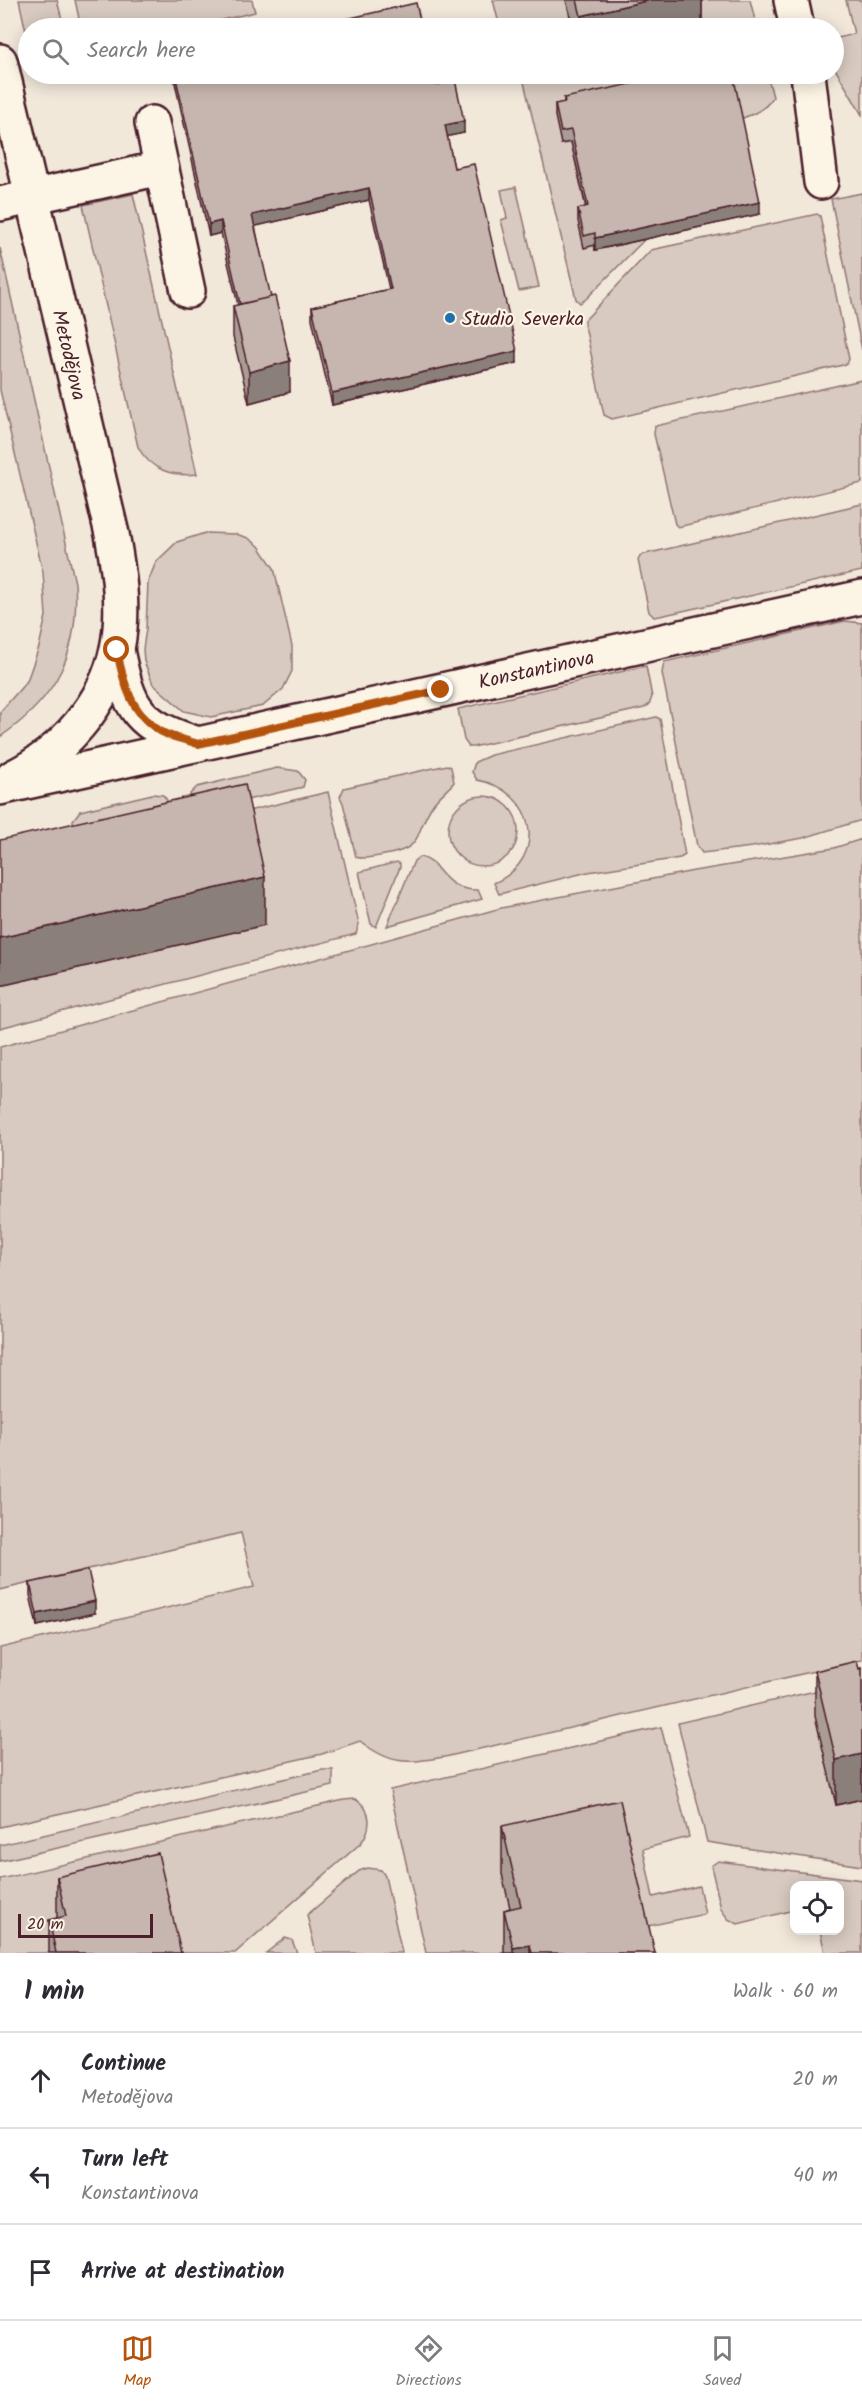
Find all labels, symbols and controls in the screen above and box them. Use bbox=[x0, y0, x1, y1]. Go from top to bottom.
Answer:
search box bbox=[18, 18, 844, 84]
text: Search here bbox=[87, 34, 195, 69]
icon: search bbox=[39, 35, 72, 68]
place label: Studio Severka bbox=[462, 304, 584, 336]
street label: Metodějova bbox=[41, 307, 94, 404]
marker: Studio Severka bbox=[443, 311, 457, 325]
route start bbox=[103, 636, 129, 662]
street label: Konstantinova bbox=[475, 643, 597, 700]
route end bbox=[427, 676, 453, 702]
map controls bbox=[790, 1881, 844, 1935]
button: locate bbox=[790, 1881, 844, 1935]
scale bar bbox=[18, 1911, 153, 1938]
text: 20 m bbox=[27, 1912, 63, 1937]
text: 1 min bbox=[24, 1971, 84, 2013]
text: Walk · 60 m bbox=[733, 1976, 838, 2008]
text: Continue bbox=[81, 2047, 166, 2082]
icon: ahead bbox=[24, 2064, 57, 2097]
text: 20 m bbox=[792, 2064, 838, 2096]
text: Metodějova bbox=[81, 2082, 173, 2114]
text: Turn left bbox=[81, 2143, 168, 2178]
icon: left bbox=[24, 2160, 57, 2193]
text: 40 m bbox=[793, 2160, 838, 2192]
text: Konstantinova bbox=[81, 2178, 199, 2210]
text: Arrive at destination bbox=[81, 2255, 284, 2290]
icon: arrive bbox=[24, 2256, 57, 2289]
tab: Map bbox=[121, 2332, 154, 2393]
tab: Directions bbox=[395, 2332, 462, 2393]
tab: Saved bbox=[703, 2332, 741, 2393]

